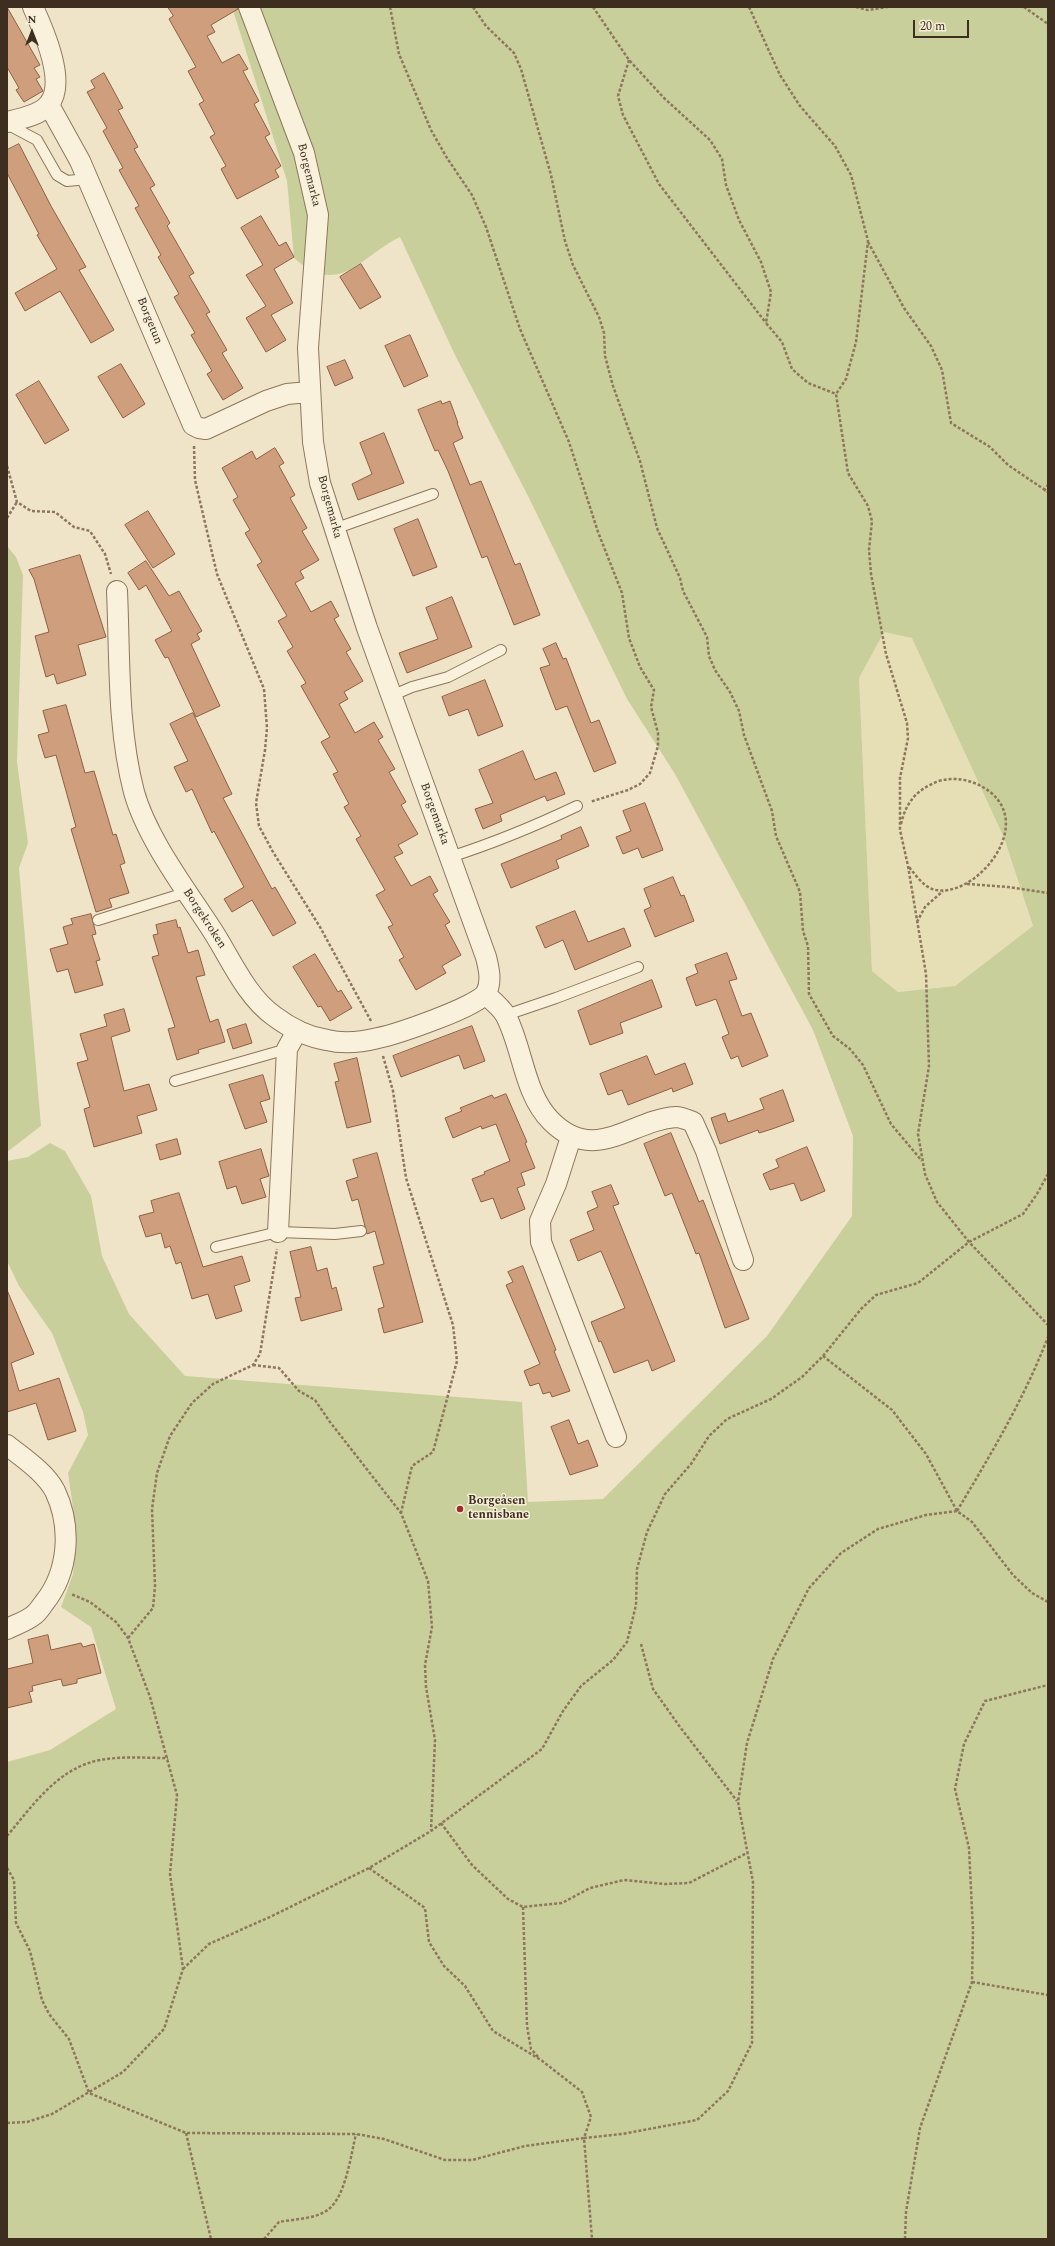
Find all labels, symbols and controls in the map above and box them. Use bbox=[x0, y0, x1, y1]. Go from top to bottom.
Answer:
text: N bbox=[28, 11, 36, 28]
north arrow bbox=[12, 12, 52, 52]
scale bar bbox=[915, 12, 971, 38]
text: 20 m bbox=[920, 17, 945, 36]
street label: Borgemarka bbox=[293, 142, 323, 208]
street label: Borgetun bbox=[133, 295, 165, 347]
street label: Borgemarka bbox=[314, 474, 344, 540]
street label: Borgemarka bbox=[416, 781, 452, 847]
street label: Borgekroken bbox=[179, 886, 229, 952]
place label: Borgeåsen tennisbane bbox=[468, 1495, 529, 1523]
marker: Borgeåsen tennisbane bbox=[455, 1504, 465, 1514]

